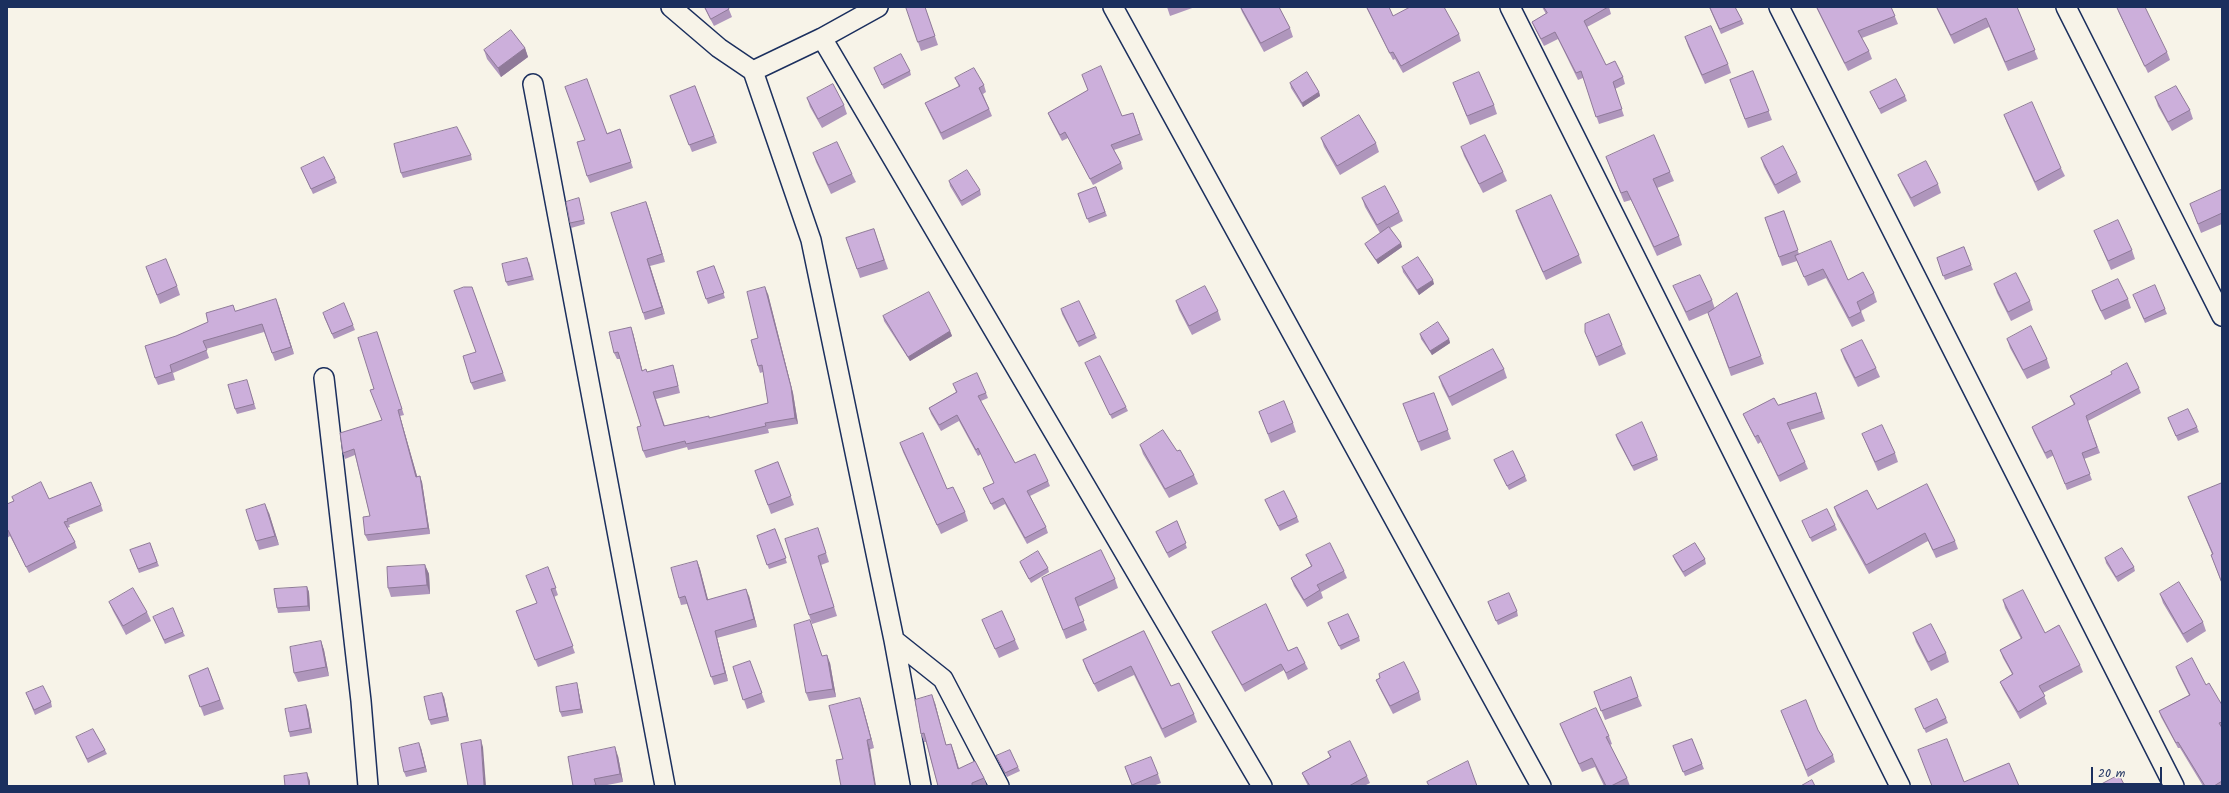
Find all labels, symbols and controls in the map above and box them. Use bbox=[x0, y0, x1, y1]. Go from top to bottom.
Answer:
scale bar bbox=[2093, 759, 2164, 785]
text: 20 m bbox=[2098, 764, 2125, 783]

